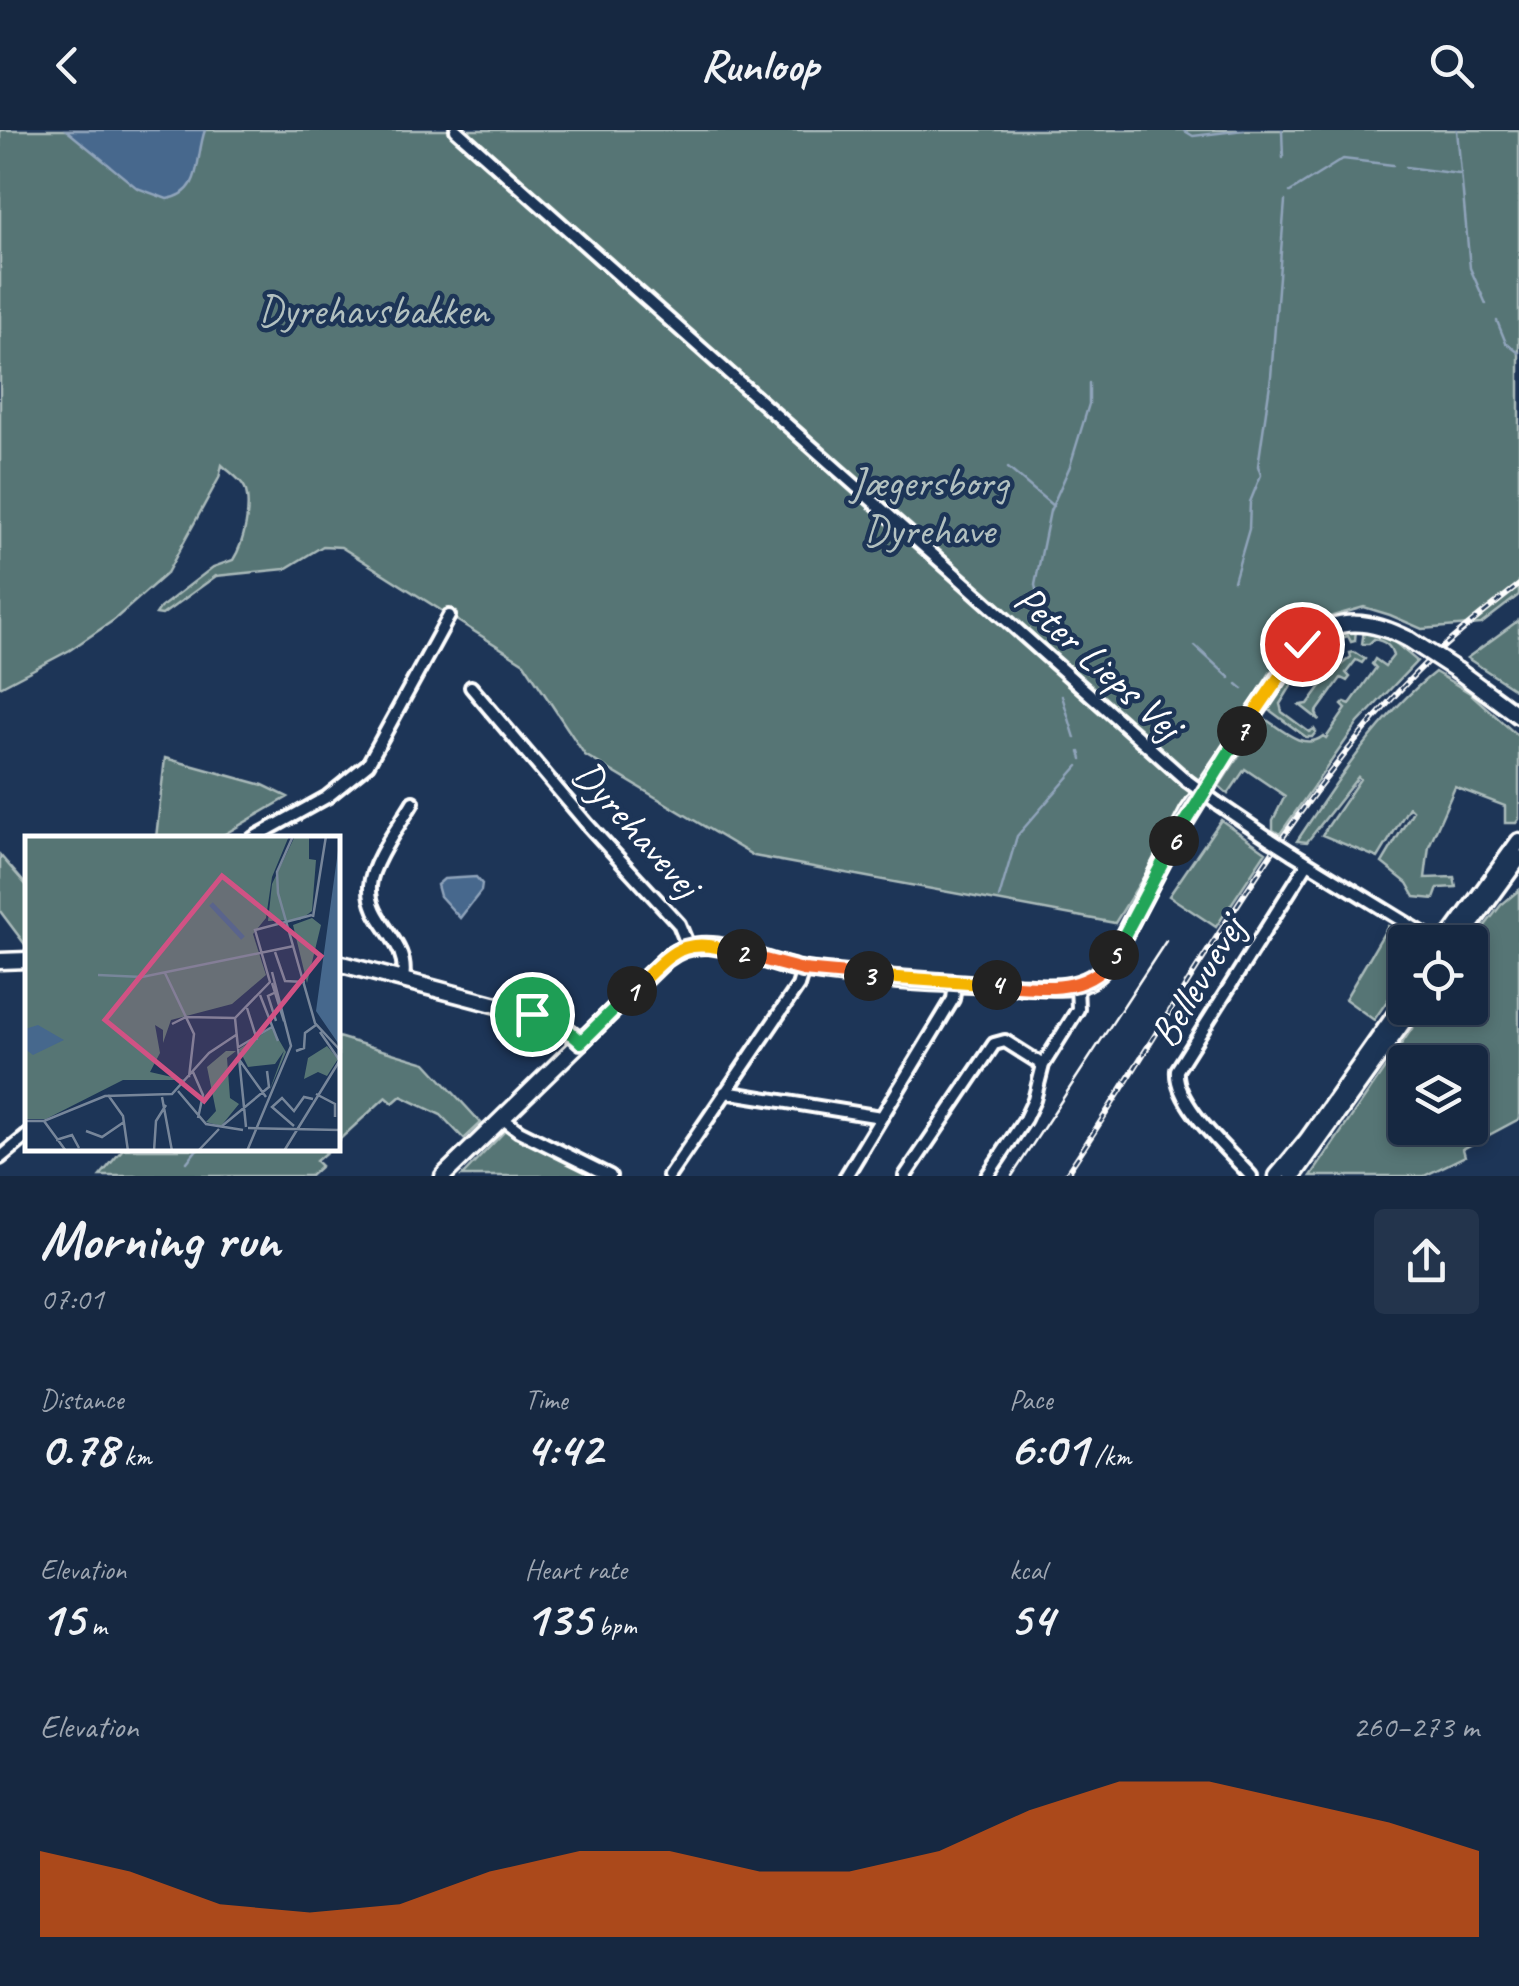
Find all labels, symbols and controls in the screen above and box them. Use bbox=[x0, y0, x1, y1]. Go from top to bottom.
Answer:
text: Runloop bbox=[700, 37, 819, 94]
icon: back bbox=[40, 38, 95, 93]
icon: search bbox=[1424, 38, 1479, 93]
park label: Dyrehavsbakken bbox=[258, 284, 490, 337]
park label: Jægersborg Dyrehave bbox=[848, 456, 1010, 557]
street label: Peter Lieps Vej bbox=[1003, 573, 1197, 755]
pin bbox=[1260, 602, 1345, 687]
icon: check bbox=[1275, 617, 1330, 672]
pin: 7 bbox=[1217, 706, 1267, 756]
text: 7 bbox=[1236, 713, 1248, 748]
street label: Dyrehavevej bbox=[561, 749, 716, 912]
pin: 6 bbox=[1149, 816, 1199, 866]
text: 6 bbox=[1167, 823, 1181, 858]
inset map bbox=[25, 836, 340, 1151]
street label: Bellevuevej bbox=[1138, 902, 1260, 1057]
map controls bbox=[1388, 925, 1488, 1145]
button: locate bbox=[1388, 925, 1488, 1025]
pin: 2 bbox=[717, 929, 767, 979]
pin: 5 bbox=[1089, 930, 1139, 980]
text: 2 bbox=[736, 936, 748, 971]
text: 5 bbox=[1108, 937, 1120, 972]
pin: 3 bbox=[844, 951, 894, 1001]
text: 3 bbox=[863, 958, 875, 993]
pin: 4 bbox=[972, 960, 1022, 1010]
pin: 1 bbox=[607, 966, 657, 1016]
text: 4 bbox=[991, 967, 1003, 1002]
pin bbox=[490, 972, 575, 1057]
text: 1 bbox=[626, 973, 638, 1008]
icon: arrive bbox=[505, 987, 560, 1042]
button: layers bbox=[1388, 1045, 1488, 1145]
text: Morning run bbox=[40, 1205, 280, 1275]
button: share bbox=[1374, 1209, 1479, 1314]
text: 07:01 bbox=[40, 1278, 104, 1319]
text: Distance bbox=[40, 1382, 124, 1417]
text: Time bbox=[525, 1382, 568, 1417]
text: Pace bbox=[1009, 1382, 1052, 1417]
text: 0.78 bbox=[40, 1417, 117, 1480]
text: 4:42 bbox=[525, 1417, 602, 1480]
text: 6:01 bbox=[1009, 1417, 1088, 1480]
text: km bbox=[117, 1438, 151, 1473]
text: /km bbox=[1088, 1438, 1131, 1473]
text: Elevation bbox=[40, 1552, 126, 1587]
text: Heart rate bbox=[525, 1552, 627, 1587]
text: kcal bbox=[1009, 1552, 1046, 1587]
text: 15 bbox=[40, 1587, 84, 1650]
text: 135 bbox=[525, 1587, 591, 1650]
text: 54 bbox=[1009, 1587, 1054, 1650]
text: m bbox=[84, 1608, 107, 1643]
text: bpm bbox=[591, 1608, 637, 1643]
text: Elevation bbox=[40, 1706, 138, 1747]
text: 260–273 m bbox=[1353, 1706, 1479, 1747]

